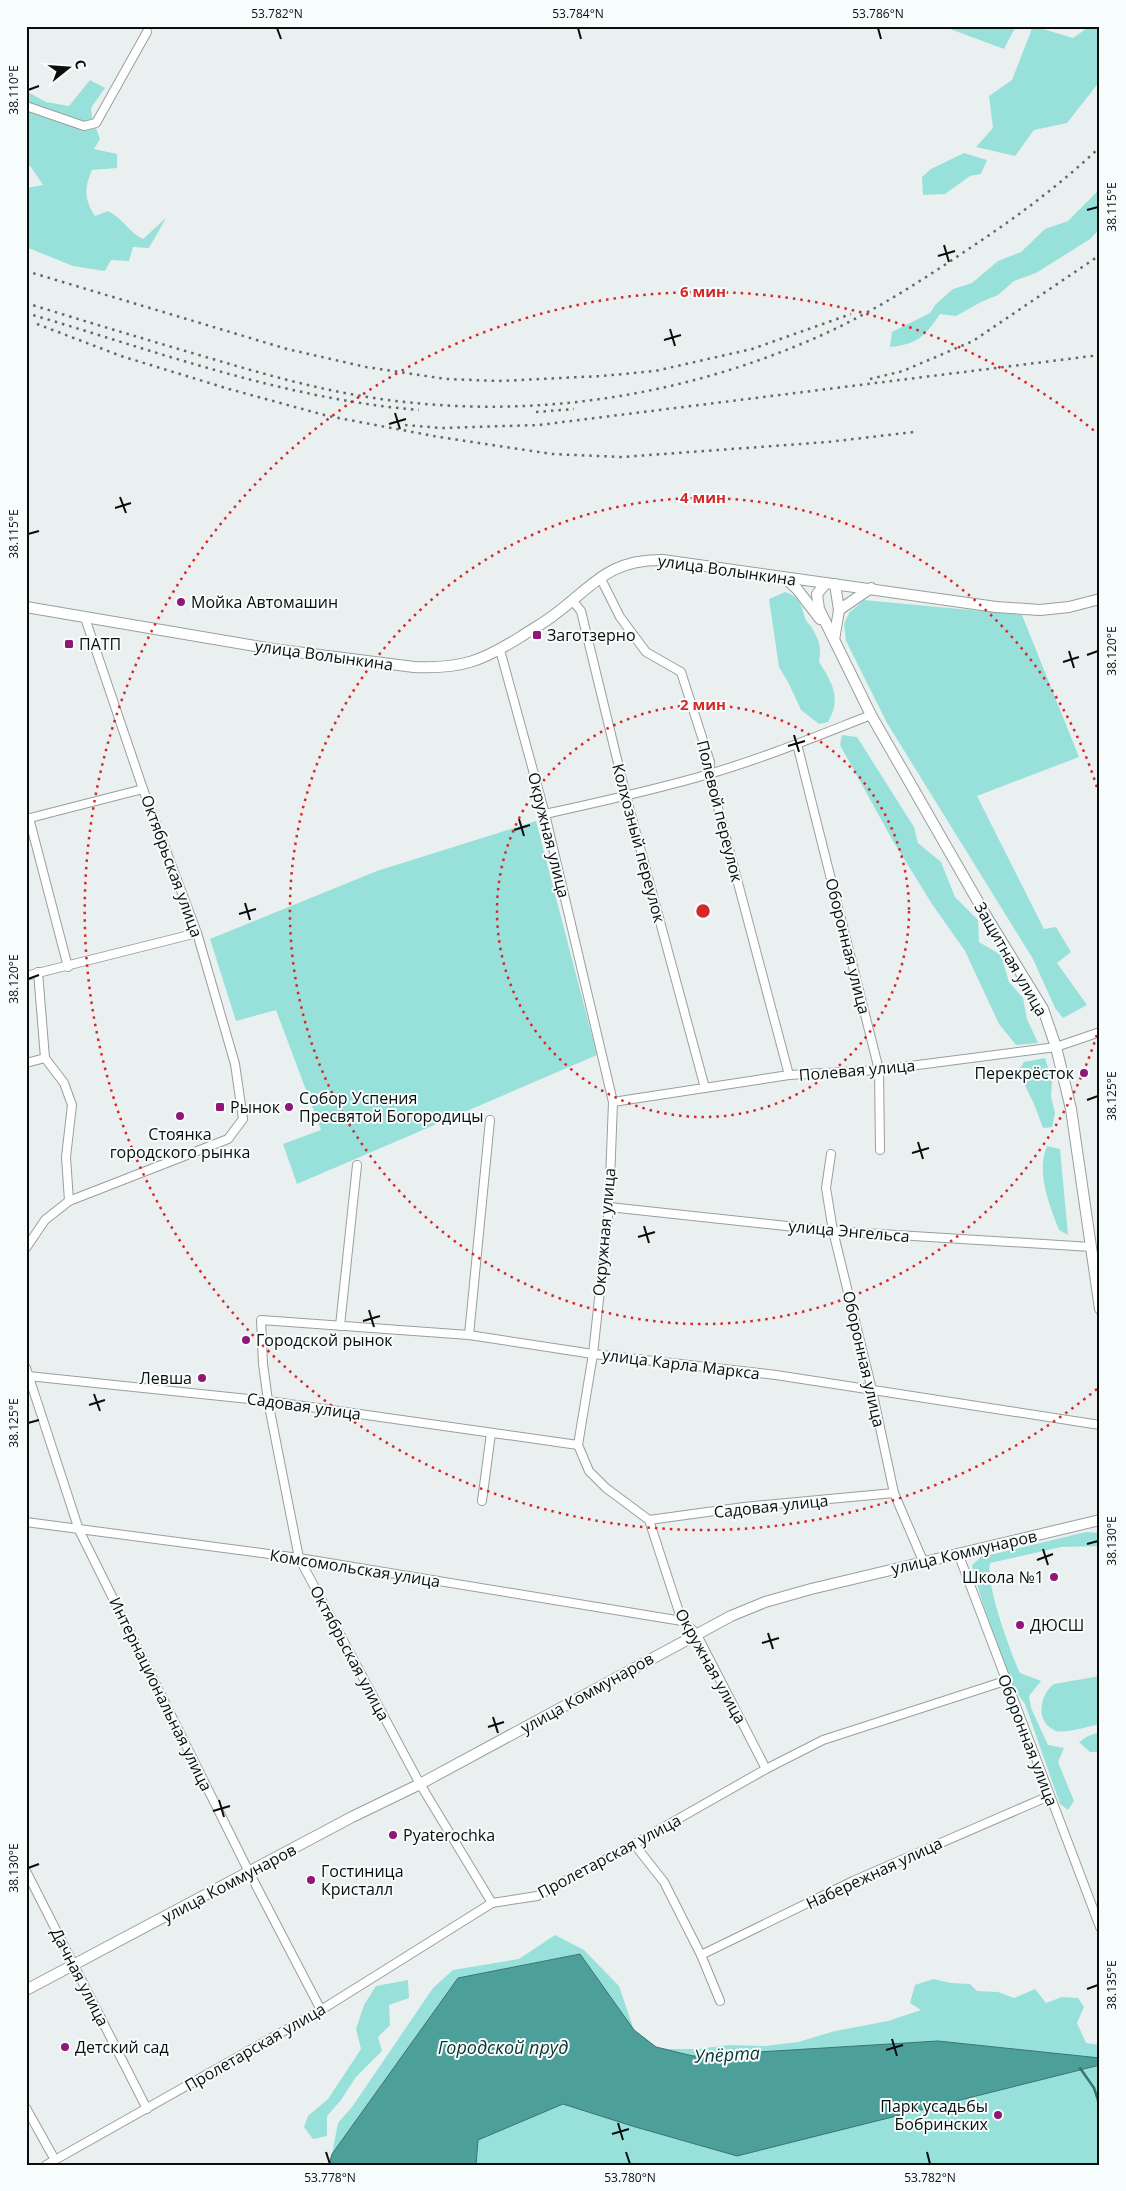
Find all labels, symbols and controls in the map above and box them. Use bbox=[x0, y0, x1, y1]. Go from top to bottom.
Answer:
text: 53.782°N bbox=[251, 5, 303, 22]
text: 53.784°N bbox=[552, 5, 604, 22]
text: 53.786°N bbox=[852, 5, 904, 22]
north arrow bbox=[42, 42, 92, 92]
text: С bbox=[71, 57, 91, 71]
text: 38.110°E bbox=[5, 65, 22, 115]
text: 38.115°E bbox=[1103, 182, 1120, 232]
text: 6 мин bbox=[680, 281, 726, 301]
text: 4 мин bbox=[680, 487, 726, 507]
text: 38.115°E bbox=[5, 509, 22, 559]
street label: улица Волынкина bbox=[656, 549, 798, 591]
place label: Мойка Автомашин bbox=[191, 591, 338, 613]
marker: Мойка Автомашин bbox=[175, 596, 187, 608]
place label: Заготзерно bbox=[547, 624, 636, 646]
text: 38.120°E bbox=[1103, 626, 1120, 676]
marker: Заготзерно bbox=[531, 629, 543, 641]
place label: ПАТП bbox=[79, 633, 121, 655]
street label: улица Волынкина bbox=[253, 634, 395, 676]
marker: ПАТП bbox=[63, 638, 75, 650]
text: 2 мин bbox=[680, 694, 726, 714]
street label: Полевой переулок bbox=[692, 738, 748, 885]
street label: Колхозный переулок bbox=[607, 761, 671, 926]
street label: Окружная улица bbox=[523, 770, 575, 900]
street label: Октябрьская улица bbox=[136, 792, 208, 940]
street label: Оборонная улица bbox=[820, 876, 876, 1016]
street label: Защитная улица bbox=[969, 898, 1053, 1020]
centre of rings bbox=[694, 902, 712, 920]
text: 38.120°E bbox=[5, 954, 22, 1004]
street label: Полевая улица bbox=[798, 1054, 916, 1086]
place label: Перекрёсток bbox=[974, 1062, 1075, 1084]
marker: Перекрёсток bbox=[1078, 1067, 1090, 1079]
text: 38.125°E bbox=[1103, 1071, 1120, 1121]
place label: Собор Успения Пресвятой Богородицы bbox=[299, 1087, 484, 1127]
place label: Рынок bbox=[230, 1096, 281, 1118]
marker: Рынок bbox=[214, 1101, 226, 1113]
marker: Собор Успения Пресвятой Богородицы bbox=[283, 1101, 295, 1113]
marker: Cтоянка городского рынка bbox=[174, 1110, 186, 1122]
place label: Cтоянка городского рынка bbox=[110, 1123, 250, 1163]
street label: Окружная улица bbox=[587, 1167, 621, 1297]
street label: улица Энгельса bbox=[787, 1215, 911, 1247]
street label: Оборонная улица bbox=[838, 1289, 890, 1429]
place label: Городской рынок bbox=[256, 1329, 393, 1351]
marker: Городской рынок bbox=[240, 1334, 252, 1346]
street label: улица Карла Маркса bbox=[601, 1343, 761, 1385]
place label: Левша bbox=[139, 1367, 192, 1389]
marker: Левша bbox=[196, 1372, 208, 1384]
street label: Садовая улица bbox=[245, 1387, 363, 1425]
text: 38.125°E bbox=[5, 1398, 22, 1448]
street label: Садовая улица bbox=[713, 1489, 829, 1523]
text: 38.130°E bbox=[1103, 1516, 1120, 1566]
street label: улица Коммунаров bbox=[889, 1525, 1039, 1579]
street label: Комсомольская улица bbox=[268, 1544, 442, 1592]
place label: Школа №1 bbox=[962, 1566, 1044, 1588]
marker: Школа №1 bbox=[1048, 1571, 1060, 1583]
street label: Октябрьская улица bbox=[305, 1582, 395, 1724]
street label: Интернациональная улица bbox=[104, 1593, 218, 1795]
street label: Окружная улица bbox=[670, 1604, 752, 1728]
place label: ДЮСШ bbox=[1030, 1614, 1084, 1636]
marker: ДЮСШ bbox=[1014, 1619, 1026, 1631]
street label: улица Коммунаров bbox=[517, 1647, 657, 1739]
street label: Оборонная улица bbox=[993, 1671, 1063, 1809]
street label: Пролетарская улица bbox=[533, 1809, 685, 1903]
place label: Pyaterochka bbox=[403, 1824, 495, 1846]
marker: Pyaterochka bbox=[387, 1829, 399, 1841]
street label: Набережная улица bbox=[802, 1832, 946, 1914]
street label: улица Коммунаров bbox=[158, 1838, 300, 1928]
text: 38.130°E bbox=[5, 1843, 22, 1893]
place label: Гостиница Кристалл bbox=[321, 1860, 404, 1900]
marker: Гостиница Кристалл bbox=[305, 1874, 317, 1886]
street label: Дачная улица bbox=[46, 1924, 114, 2030]
text: 38.135°E bbox=[1103, 1960, 1120, 2010]
street label: Пролетарская улица bbox=[180, 1998, 330, 2096]
water label: Городской пруд bbox=[438, 2035, 568, 2059]
place label: Детский сад bbox=[75, 2036, 169, 2058]
water label: Упёрта bbox=[692, 2040, 761, 2068]
marker: Детский сад bbox=[59, 2041, 71, 2053]
place label: Парк усадьбы Бобринских bbox=[880, 2095, 989, 2135]
marker: Парк усадьбы Бобринских bbox=[992, 2109, 1004, 2121]
text: 53.778°N bbox=[304, 2169, 356, 2186]
text: 53.780°N bbox=[604, 2169, 656, 2186]
text: 53.782°N bbox=[904, 2169, 956, 2186]

